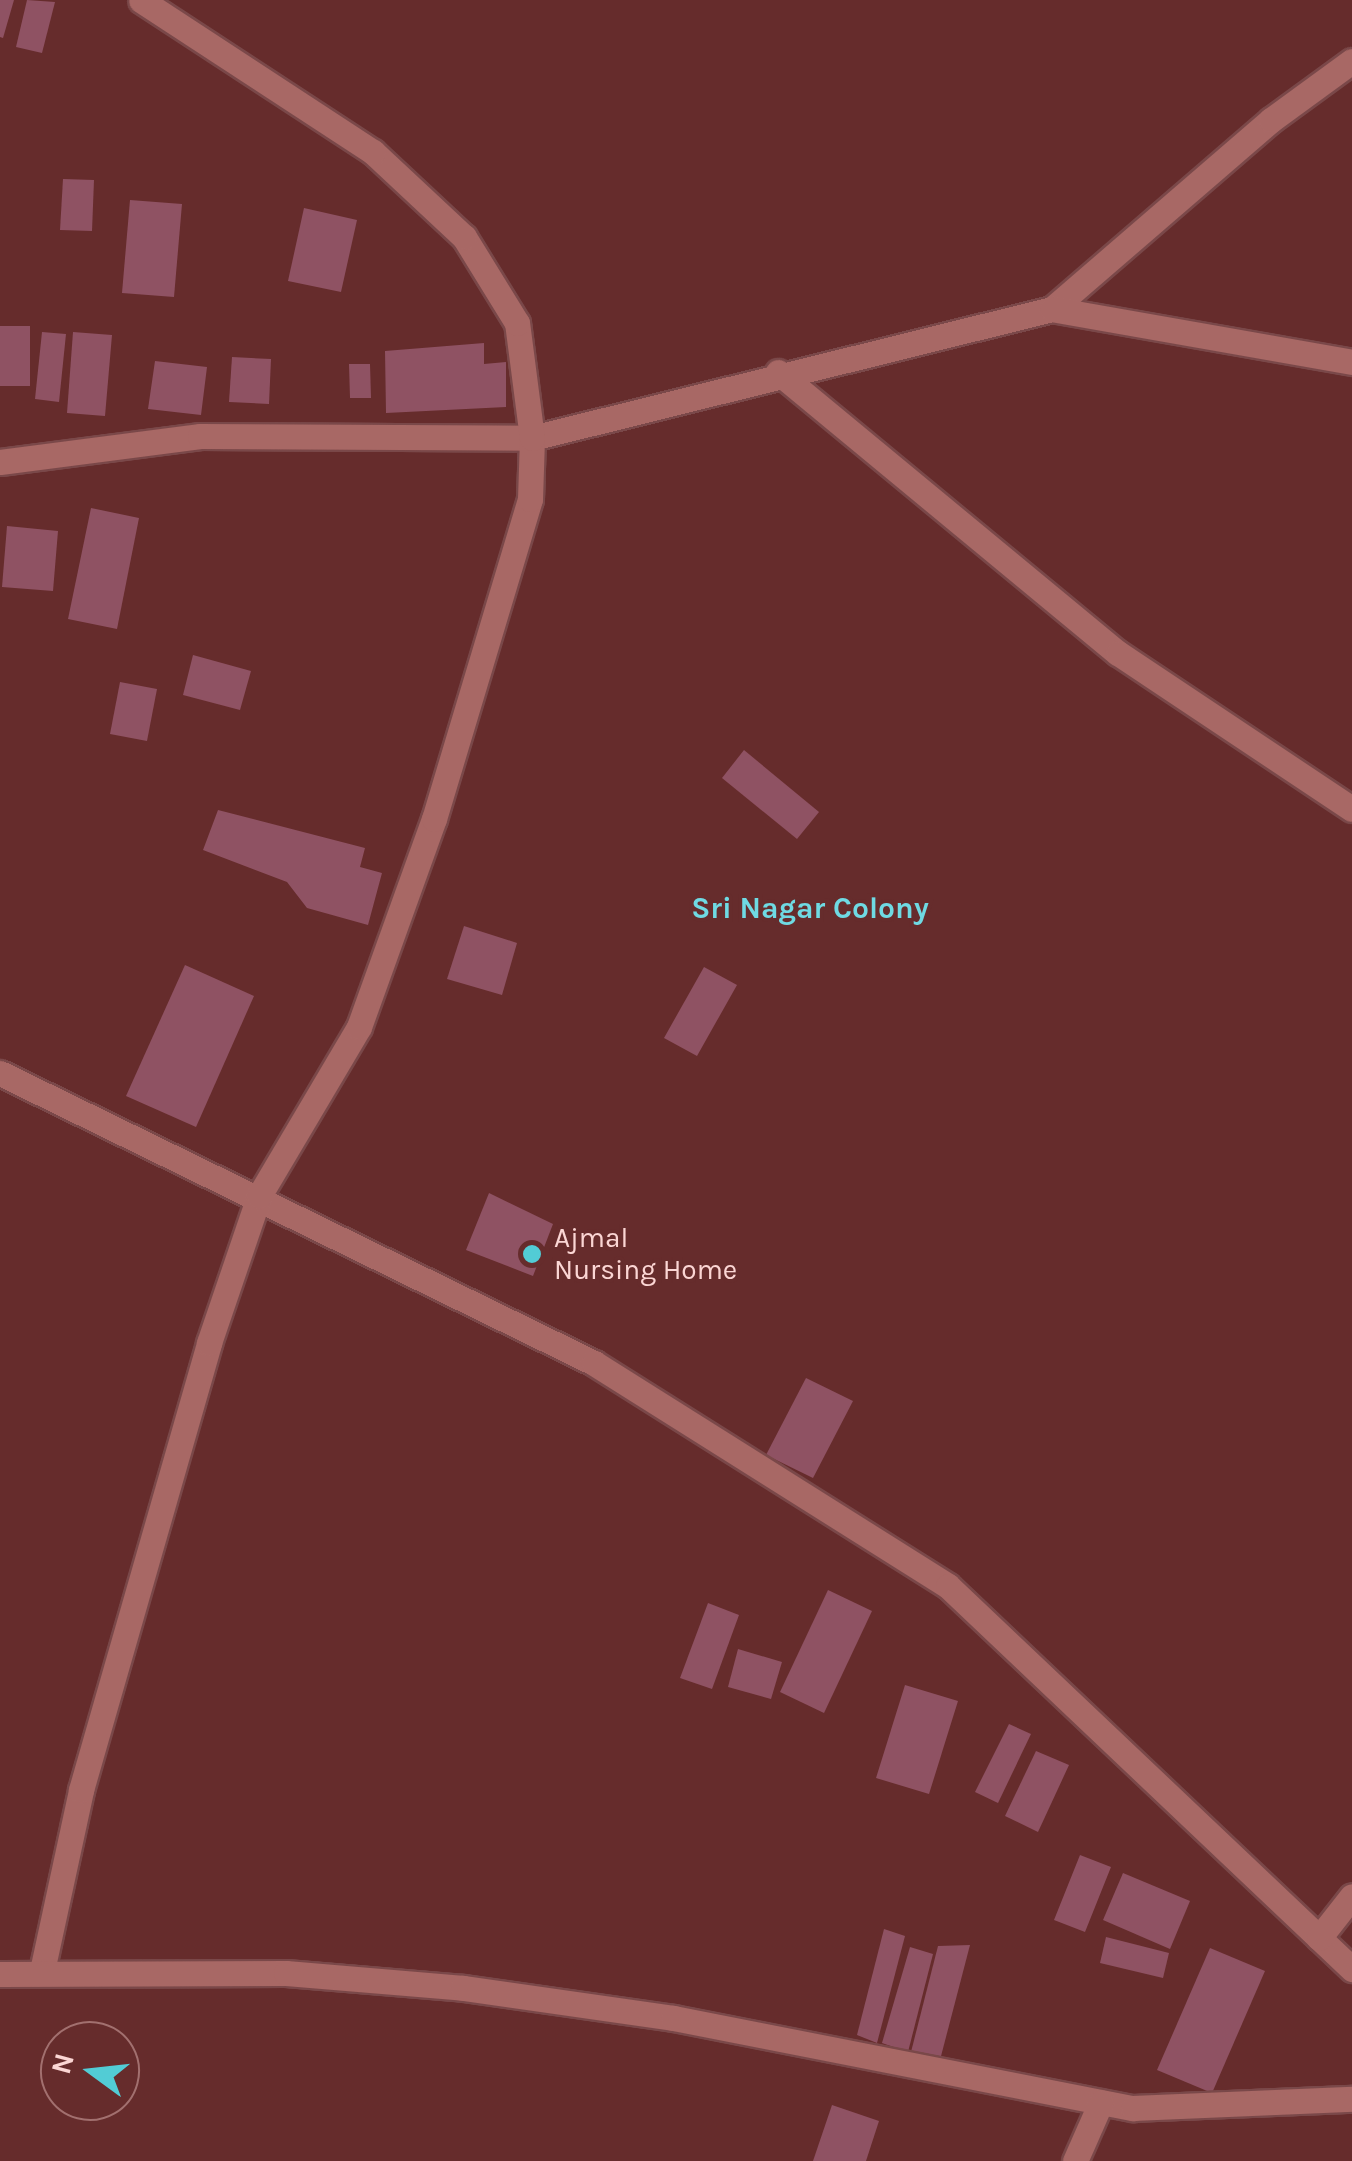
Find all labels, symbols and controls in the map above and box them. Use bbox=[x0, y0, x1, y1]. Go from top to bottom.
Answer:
district label: Sri Nagar Colony bbox=[691, 890, 929, 926]
place label: Ajmal Nursing Home bbox=[554, 1221, 737, 1287]
marker: Ajmal Nursing Home bbox=[519, 1241, 545, 1267]
north arrow bbox=[40, 2021, 140, 2121]
text: N bbox=[44, 2050, 81, 2078]

